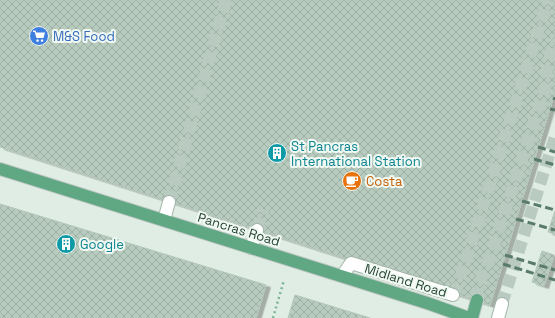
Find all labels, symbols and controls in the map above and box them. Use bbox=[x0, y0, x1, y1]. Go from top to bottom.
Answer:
supermarket icon: M&S Food bbox=[28, 25, 50, 47]
place label: M&S Food bbox=[53, 28, 115, 45]
place label: St Pancras International Station bbox=[291, 138, 421, 170]
building icon: St Pancras International Station bbox=[266, 142, 288, 164]
cafe icon: Costa bbox=[341, 170, 363, 192]
place label: Costa bbox=[366, 173, 403, 190]
street label: Pancras Road bbox=[196, 209, 282, 250]
building icon: Google bbox=[55, 233, 77, 255]
place label: Google bbox=[80, 236, 124, 253]
street label: Midland Road bbox=[363, 260, 449, 301]

